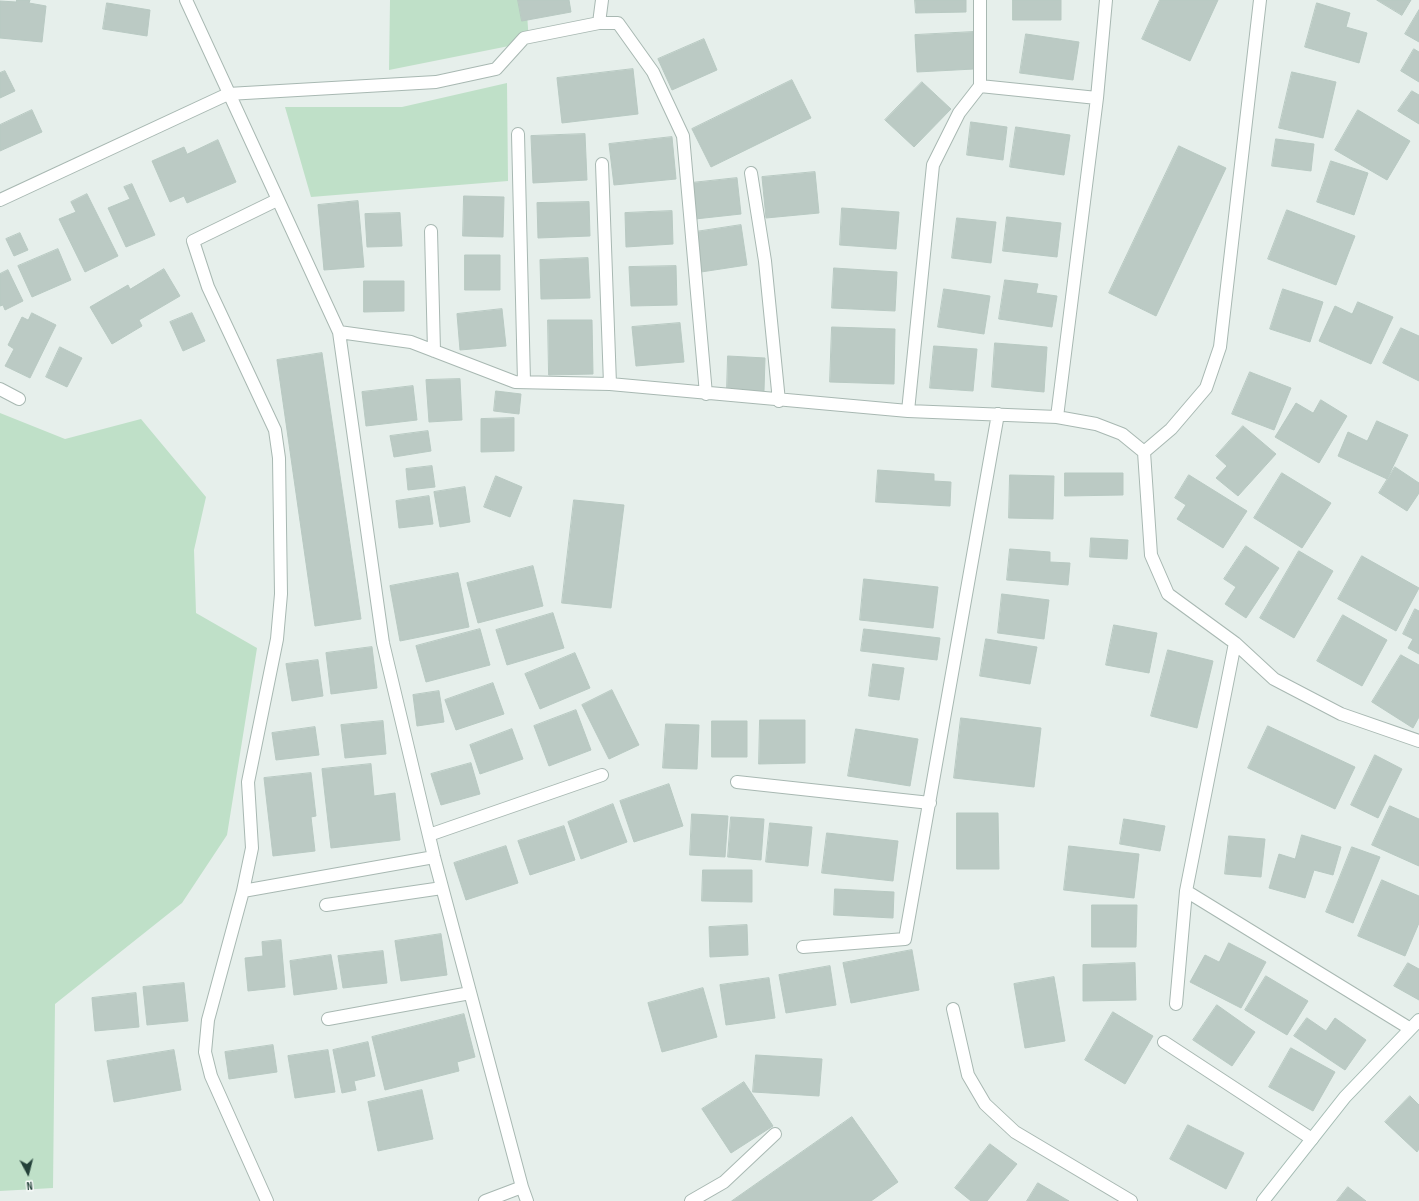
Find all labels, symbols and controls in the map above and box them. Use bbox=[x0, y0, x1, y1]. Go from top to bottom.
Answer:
north arrow bbox=[8, 1153, 48, 1193]
text: N bbox=[26, 1179, 33, 1192]

